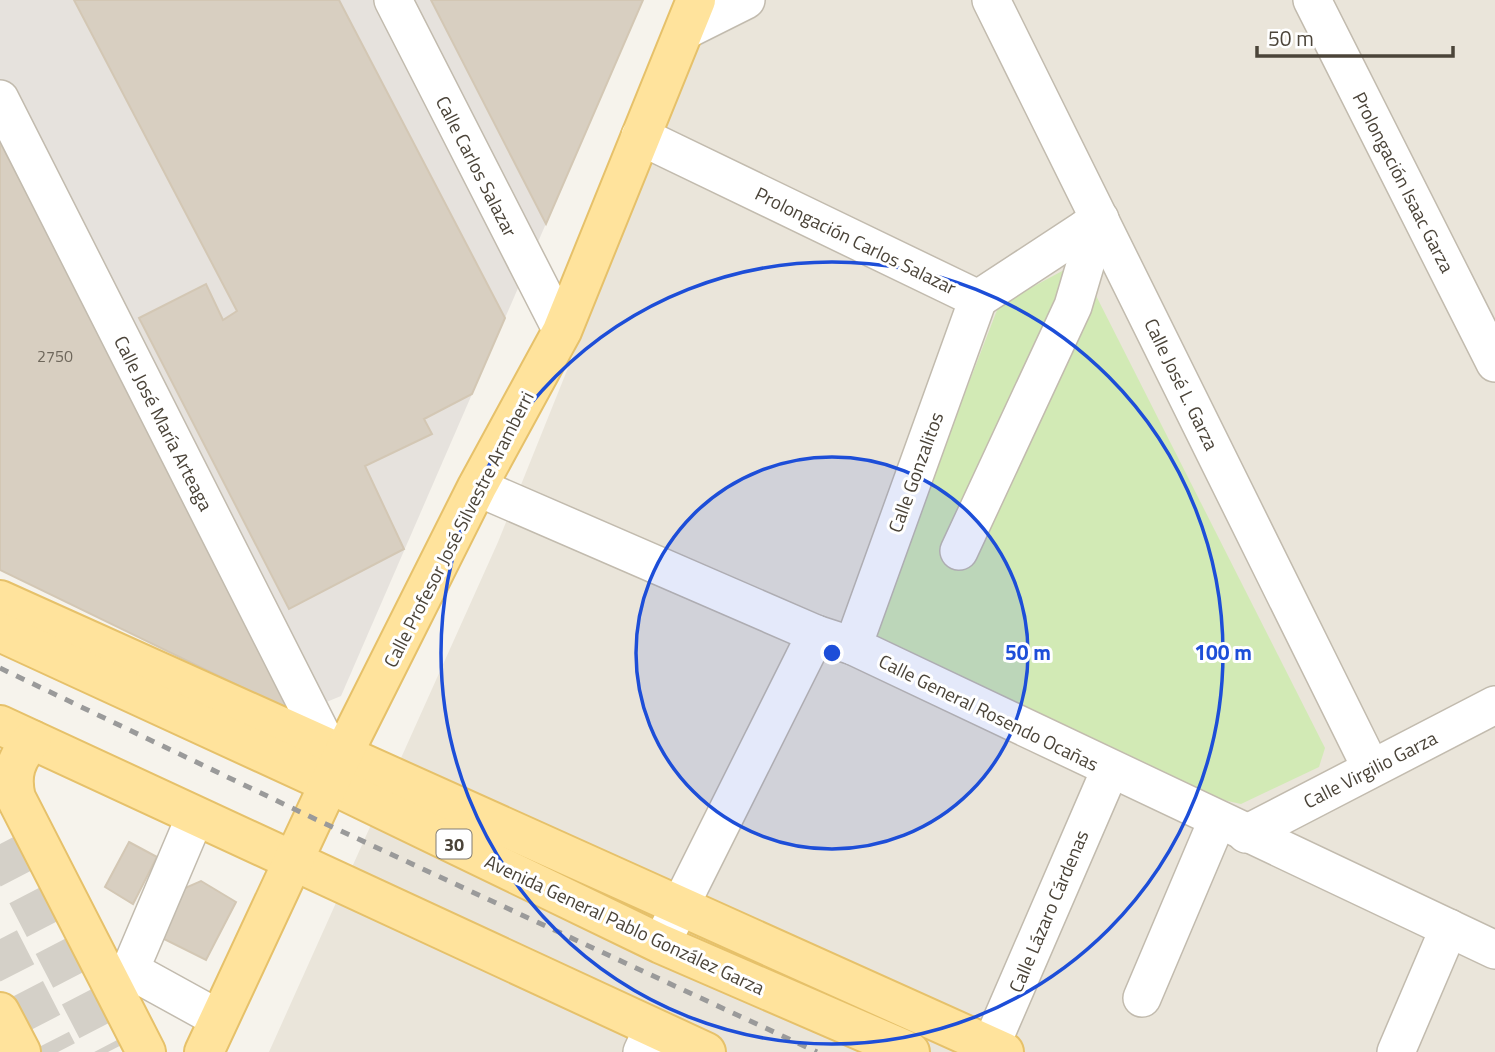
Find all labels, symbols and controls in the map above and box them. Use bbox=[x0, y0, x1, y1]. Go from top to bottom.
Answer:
scale bar bbox=[1257, 14, 1453, 58]
text: 50 m bbox=[1268, 22, 1314, 54]
street label: Prolongación Isaac Garza bbox=[1346, 87, 1462, 278]
street label: Calle Carlos Salazar bbox=[429, 90, 525, 242]
street label: Prolongación Carlos Salazar bbox=[750, 179, 962, 302]
street label: Calle José L. Garza bbox=[1137, 313, 1227, 455]
street label: Calle José María Arteaga bbox=[107, 330, 221, 516]
house number: 2750 bbox=[37, 344, 73, 368]
street label: Calle Profesor José Silvestre Aramberri bbox=[375, 386, 541, 672]
street label: Calle Gonzalitos bbox=[880, 407, 950, 536]
text: 50 m bbox=[1005, 636, 1051, 668]
text: 100 m bbox=[1194, 636, 1252, 668]
centre of rings bbox=[820, 641, 844, 665]
street label: Calle General Rosendo Ocañas bbox=[874, 646, 1104, 778]
street label: Calle Virgilio Garza bbox=[1298, 723, 1442, 815]
street label: Calle Lázaro Cárdenas bbox=[1001, 825, 1095, 997]
road number: 30 bbox=[436, 830, 472, 858]
street label: Avenida General Pablo González Garza bbox=[480, 846, 770, 1002]

